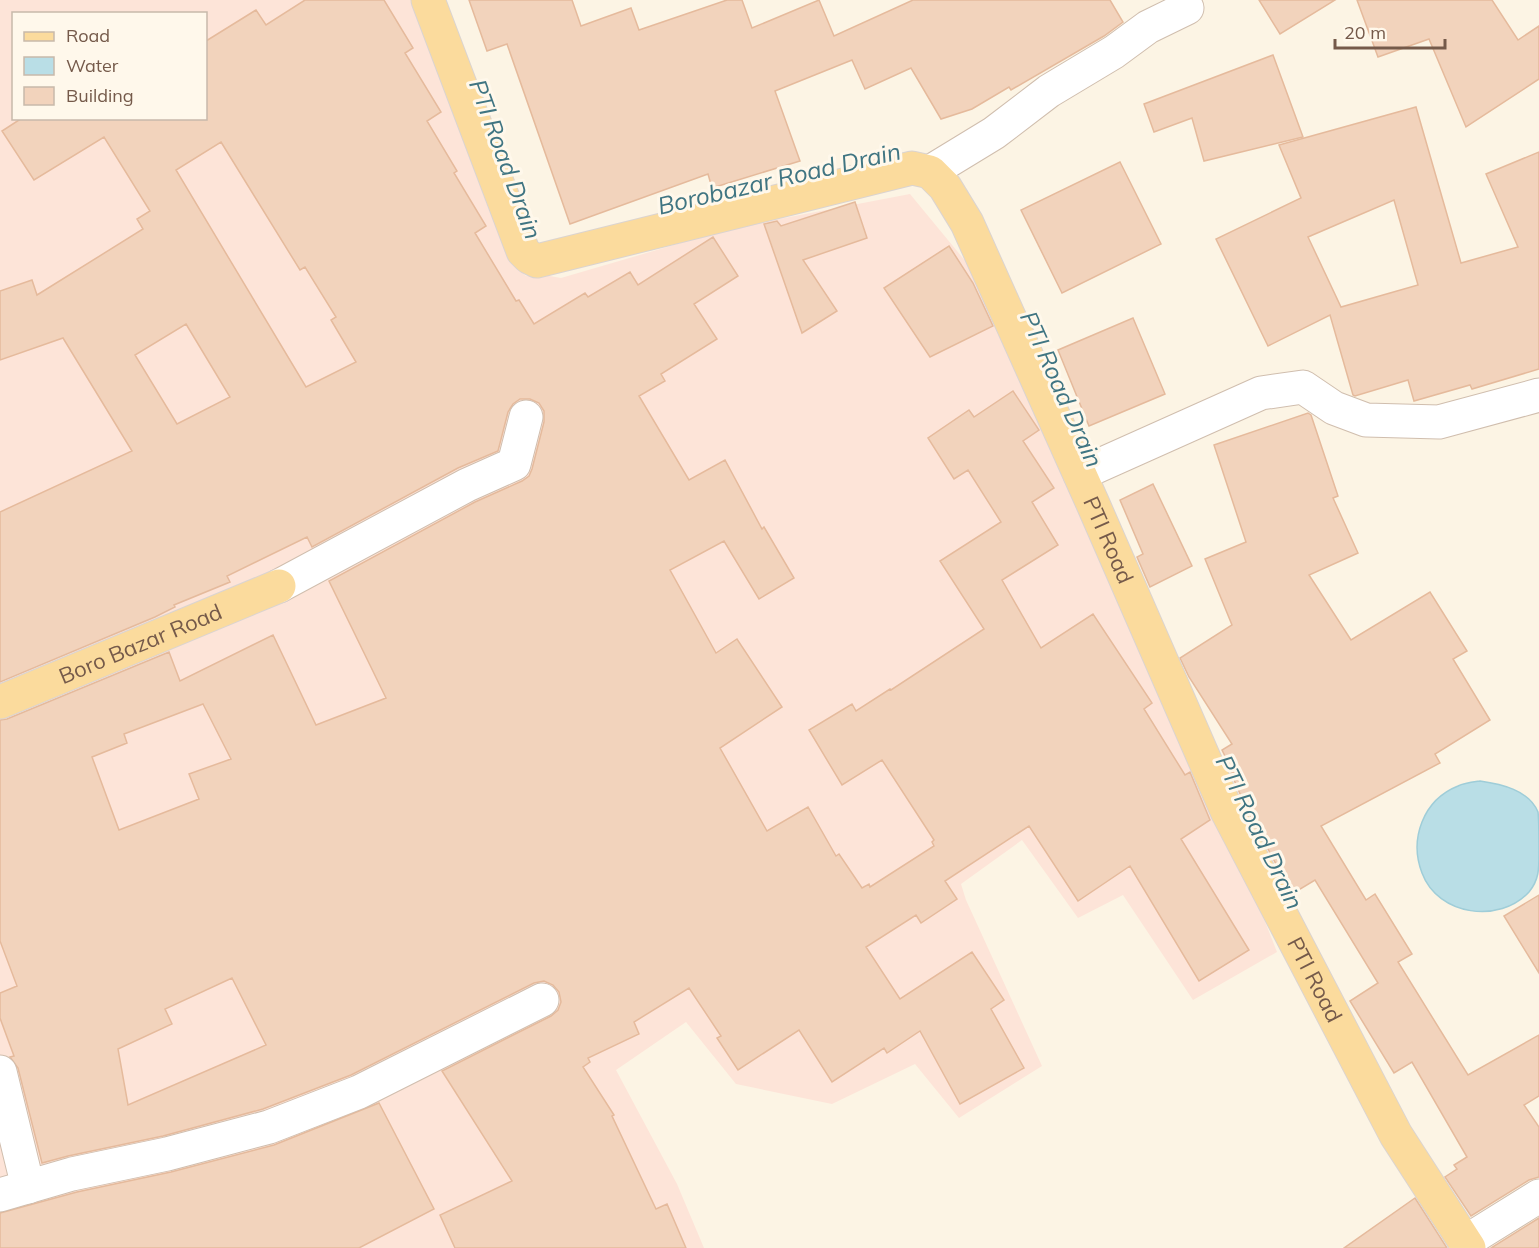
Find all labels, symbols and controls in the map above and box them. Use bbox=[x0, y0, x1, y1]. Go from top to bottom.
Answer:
legend bbox=[12, 12, 207, 120]
scale bar bbox=[1335, 12, 1444, 50]
text: 20 m bbox=[1344, 21, 1386, 44]
text: Road bbox=[66, 24, 110, 47]
text: Water bbox=[66, 54, 119, 77]
water label: PTI Road Drain bbox=[463, 75, 549, 243]
text: Building bbox=[66, 84, 134, 107]
water label: Borobazar Road Drain bbox=[655, 135, 903, 221]
water label: PTI Road Drain bbox=[1014, 306, 1110, 472]
street label: PTI Road bbox=[1077, 492, 1140, 588]
street label: Boro Bazar Road bbox=[55, 597, 226, 690]
water label: PTI Road Drain bbox=[1210, 750, 1310, 914]
street label: PTI Road bbox=[1281, 932, 1349, 1027]

